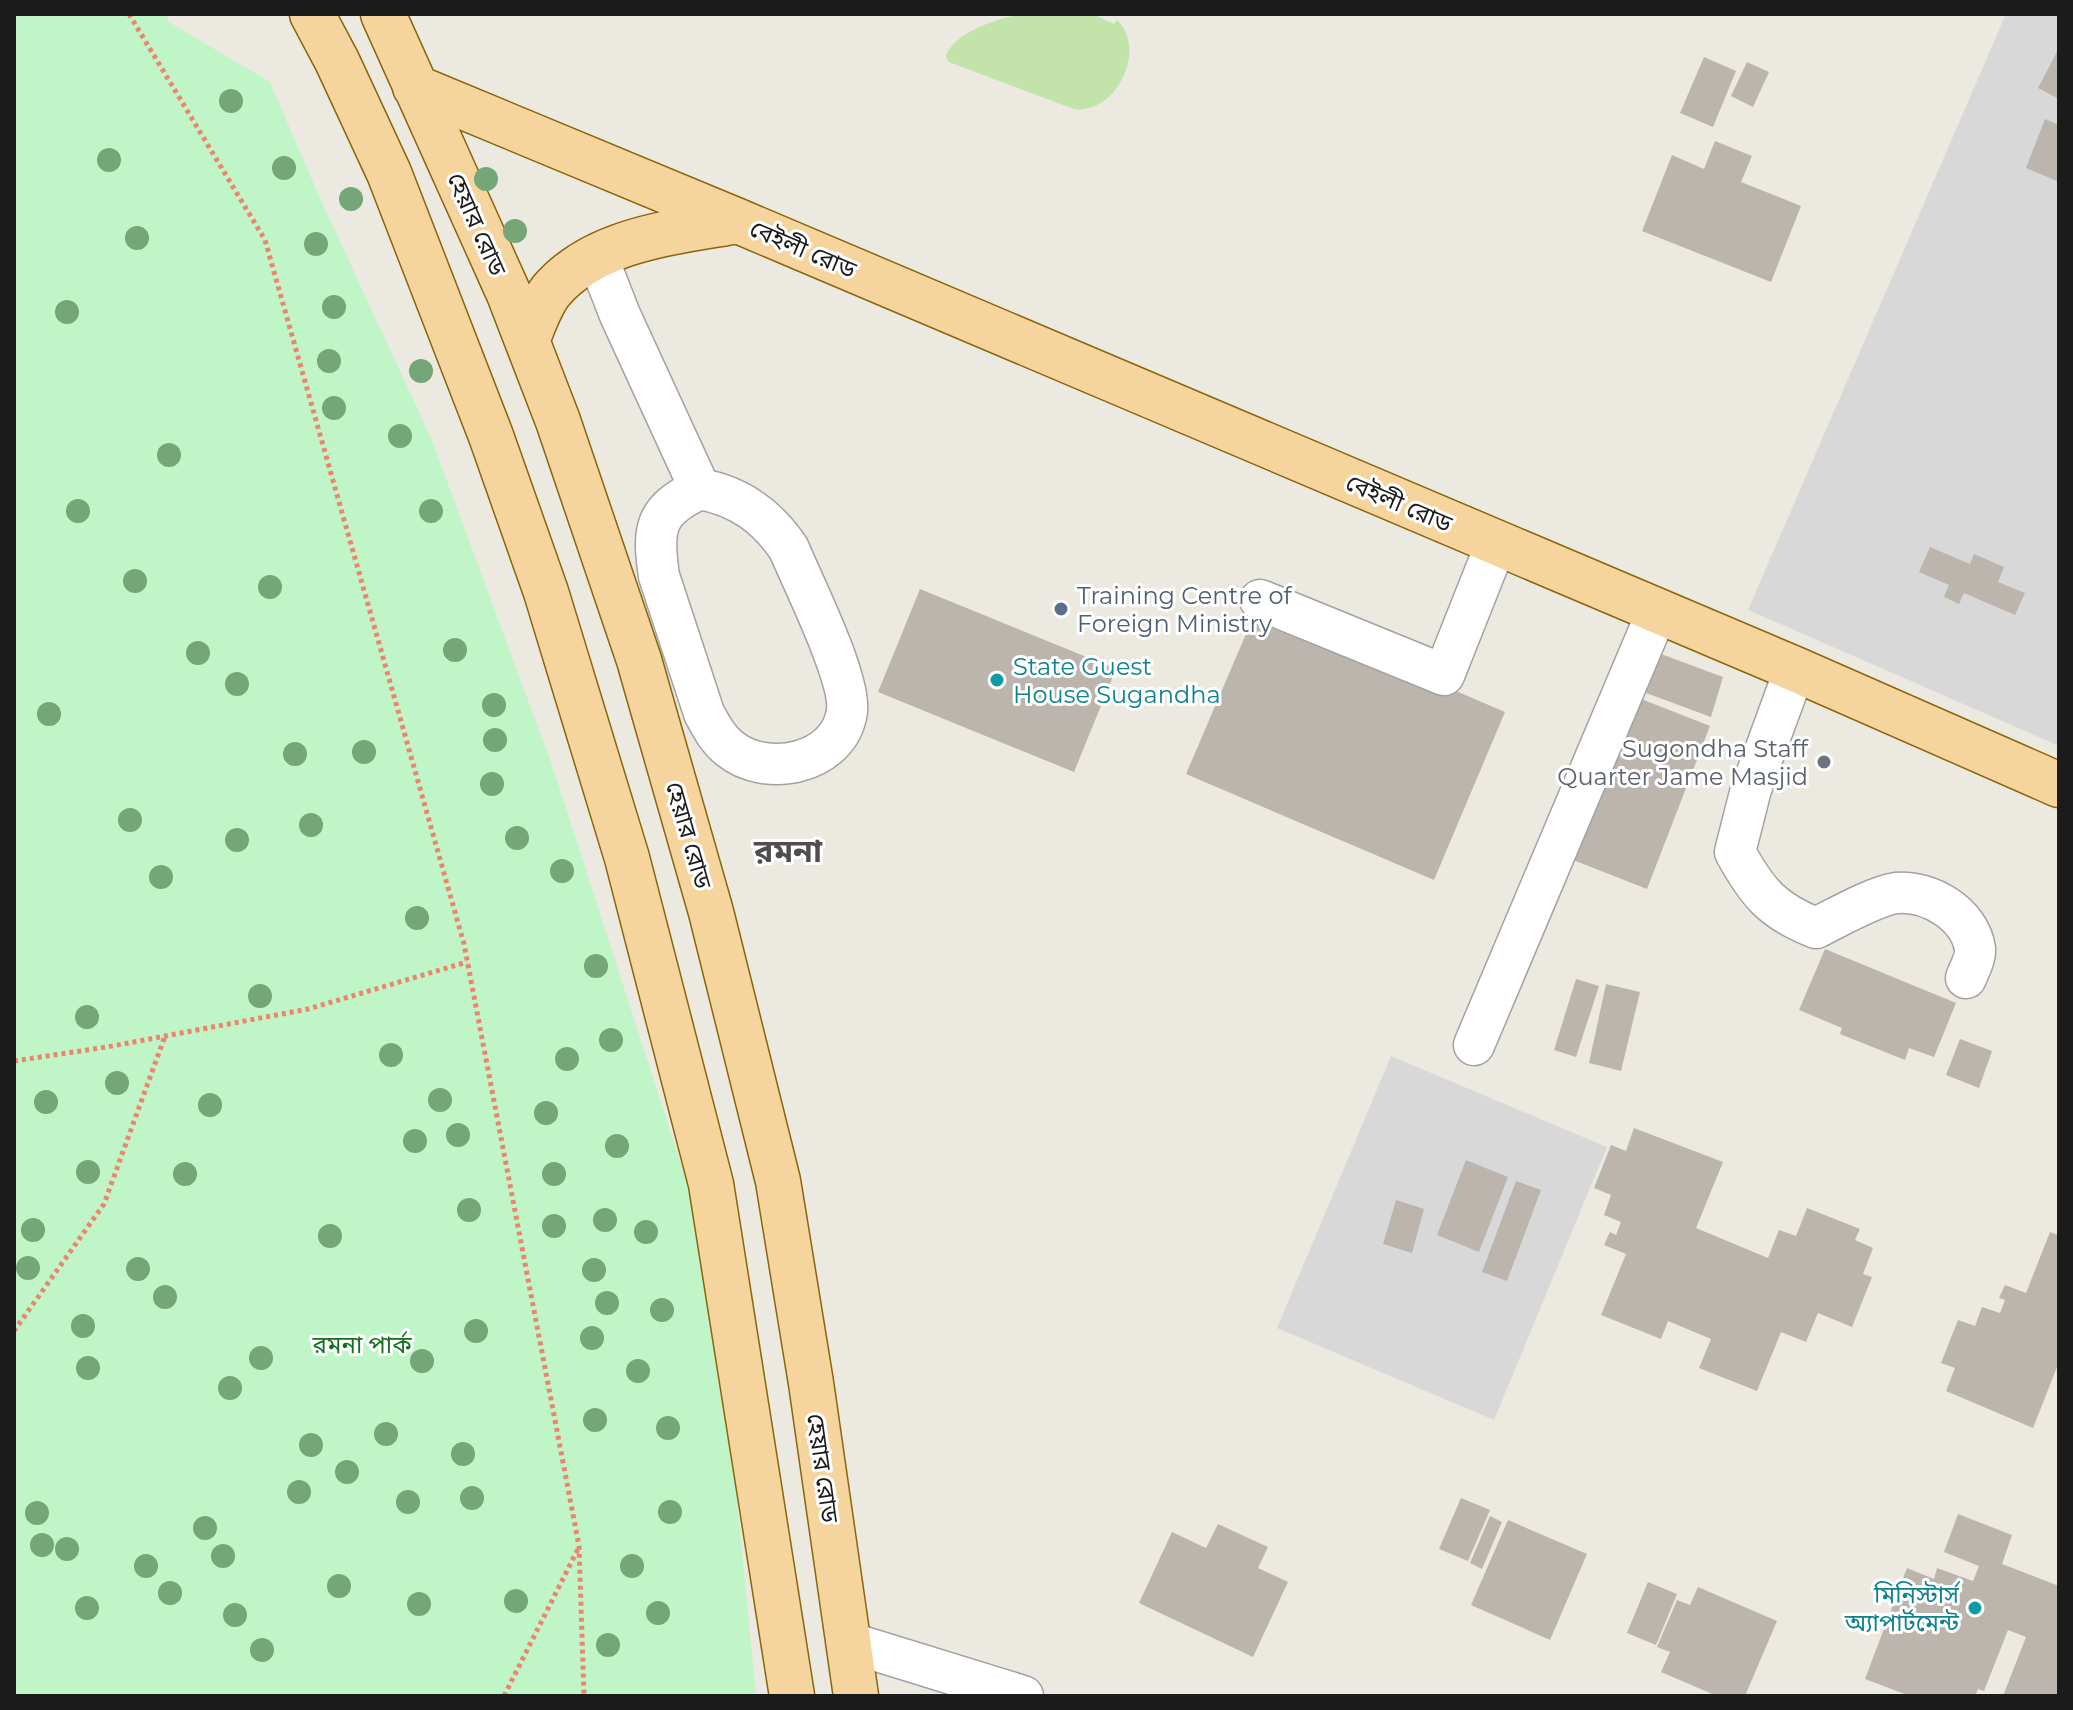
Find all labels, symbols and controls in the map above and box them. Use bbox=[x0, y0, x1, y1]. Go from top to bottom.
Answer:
street label: হেয়ার রোড bbox=[441, 168, 513, 281]
street label: বেইলী রোড bbox=[746, 214, 861, 285]
street label: বেইলী রোড bbox=[1342, 468, 1457, 539]
place label: Training Centre of Foreign Ministry bbox=[1077, 581, 1292, 638]
marker: Training Centre of Foreign Ministry bbox=[1052, 600, 1070, 618]
place label: State Guest House Sugandha bbox=[1013, 652, 1221, 709]
marker: State Guest House Sugandha bbox=[988, 671, 1006, 689]
place label: Sugondha Staff Quarter Jame Masjid bbox=[1557, 734, 1809, 791]
marker: Sugondha Staff Quarter Jame Masjid bbox=[1815, 753, 1833, 771]
street label: হেয়ার রোড bbox=[660, 778, 718, 893]
district label: রমনা bbox=[753, 831, 823, 870]
park label: রমনা পার্ক bbox=[311, 1330, 412, 1359]
street label: হেয়ার রোড bbox=[801, 1412, 845, 1525]
place label: মিনিস্টার্স অ্যাপার্টমেন্ট bbox=[1844, 1580, 1961, 1637]
marker: মিনিস্টার্স অ্যাপার্টমেন্ট bbox=[1966, 1599, 1984, 1617]

